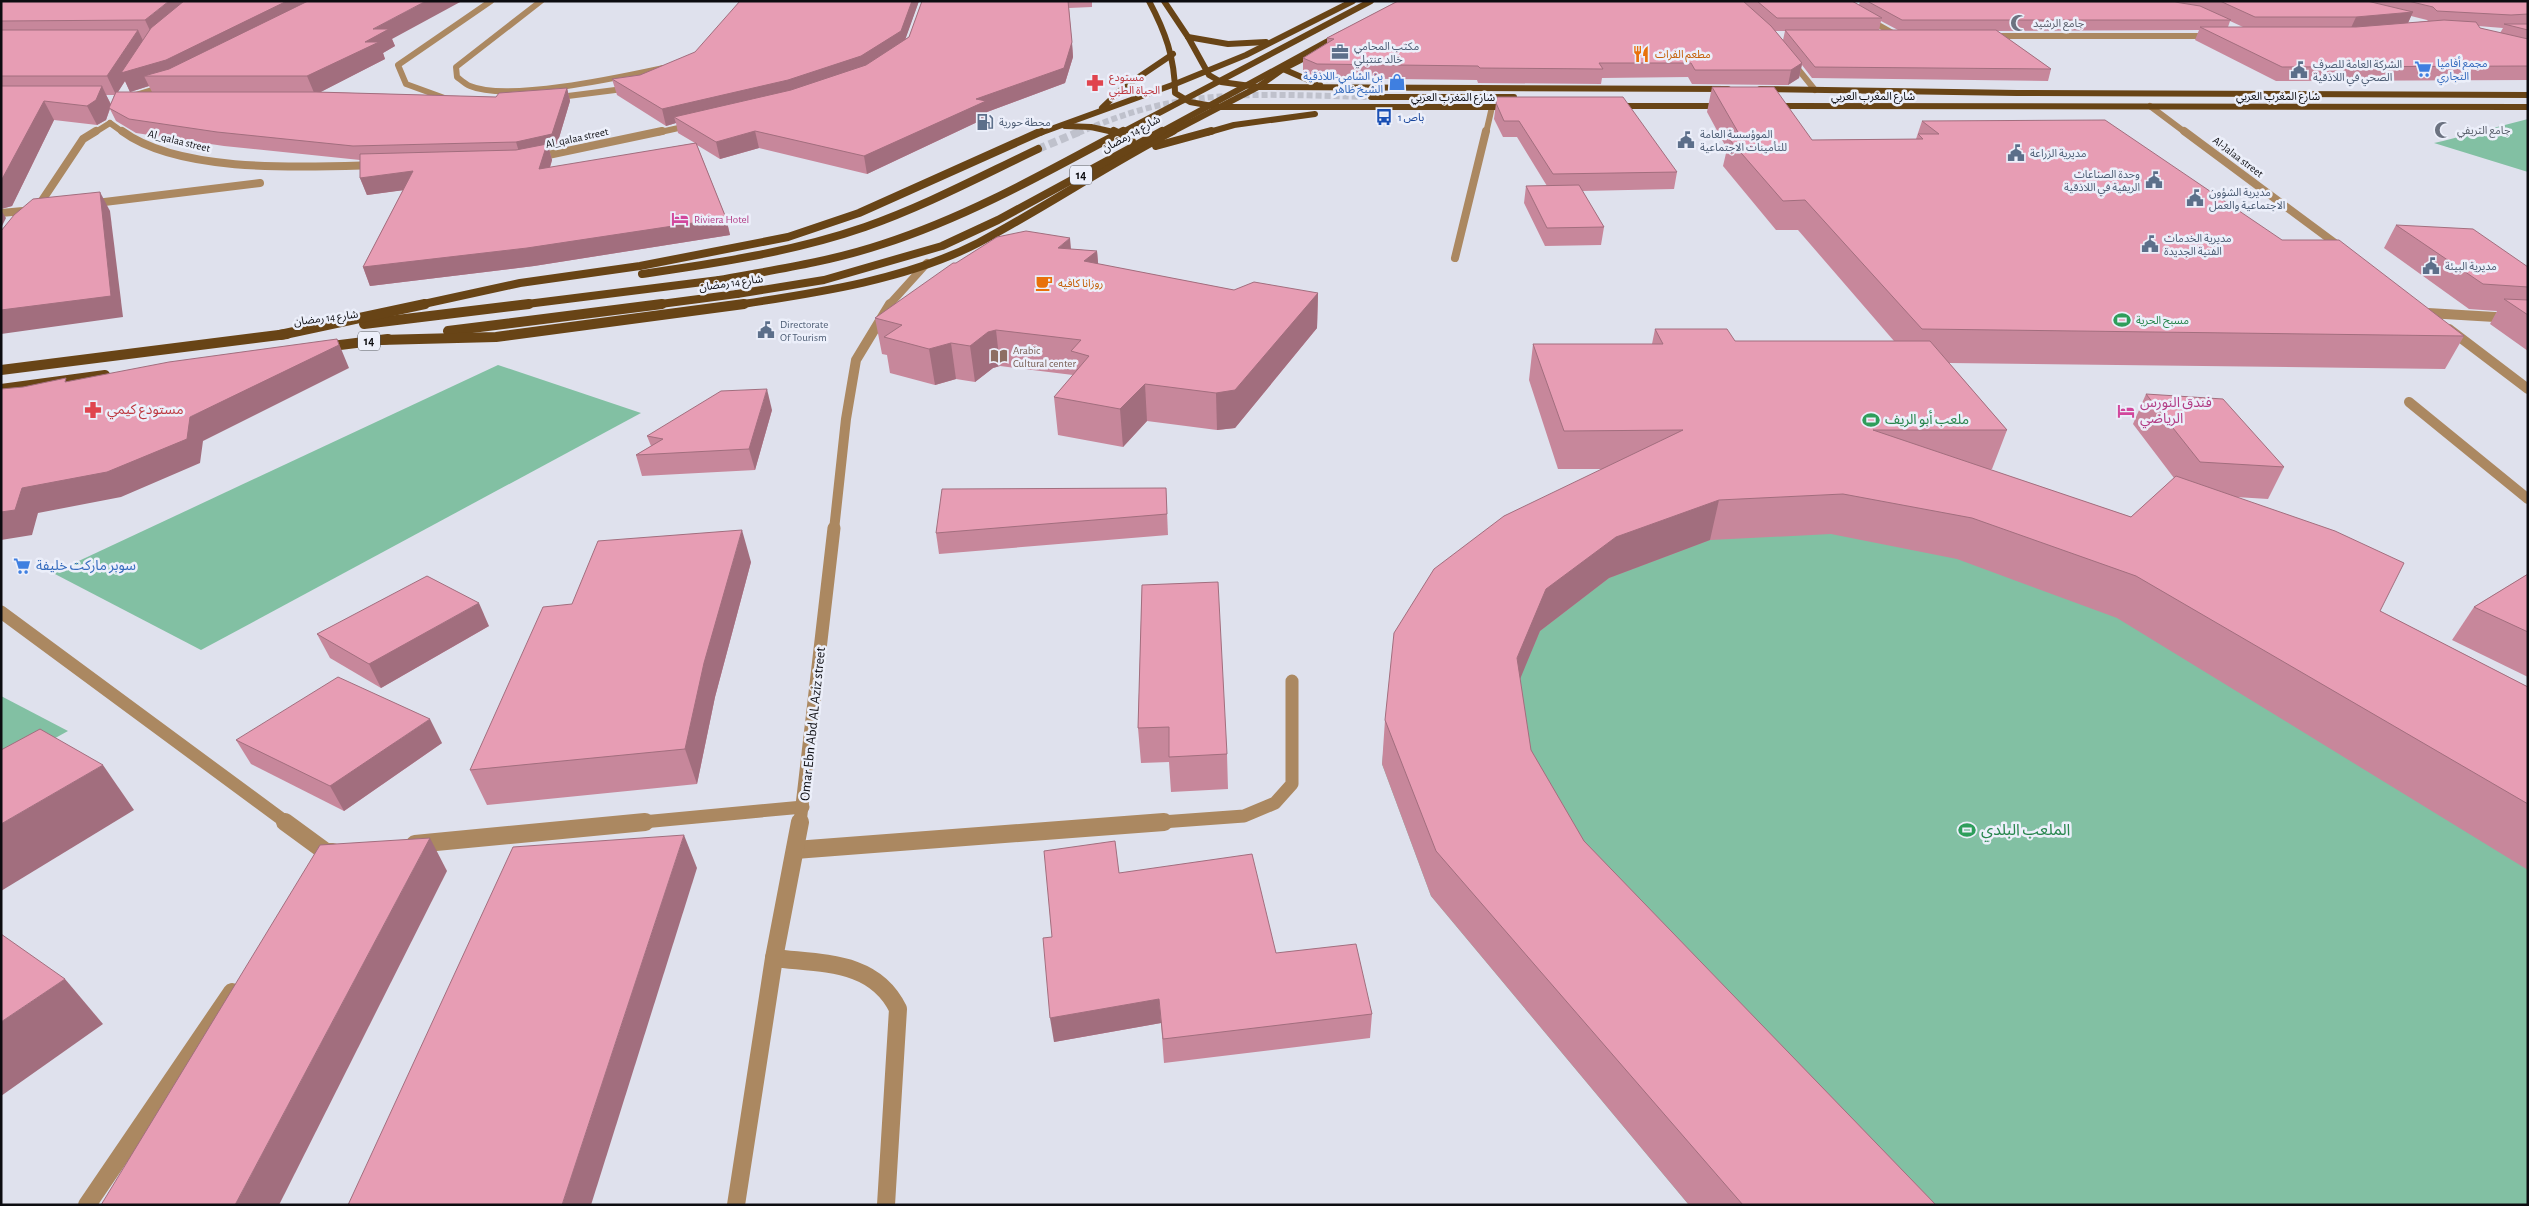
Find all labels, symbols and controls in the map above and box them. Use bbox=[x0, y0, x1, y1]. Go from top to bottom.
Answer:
mosque icon: جامع الرشيد bbox=[2009, 13, 2029, 33]
place label: جامع الرشيد bbox=[2033, 18, 2085, 31]
place label: مكتب المحامي خالد عنتبلي bbox=[1354, 41, 1419, 68]
office icon: مكتب المحامي خالد عنتبلي bbox=[1330, 42, 1350, 62]
restaurant icon: مطعم الفرات bbox=[1631, 44, 1651, 64]
place label: مطعم الفرات bbox=[1655, 49, 1711, 63]
place label: مجمع أفاميا التجاري bbox=[2437, 56, 2488, 85]
place label: الشركة العامة للصرف الصحي في اللاذقية bbox=[2313, 59, 2402, 86]
supermarket icon: مجمع أفاميا التجاري bbox=[2413, 59, 2433, 79]
public building icon: الشركة العامة للصرف الصحي في اللاذقية bbox=[2289, 60, 2309, 80]
place label: بن الشامي-اللاذقية الشيخ ظاهر bbox=[1303, 71, 1383, 97]
place label: مستودع الحياة الطبي bbox=[1109, 72, 1160, 99]
shop icon: بن الشامي-اللاذقية الشيخ ظاهر bbox=[1387, 72, 1407, 92]
pharmacy icon: مستودع الحياة الطبي bbox=[1085, 73, 1105, 93]
street label: شارع المغرب العربي bbox=[1831, 91, 1915, 105]
street label: شارع المغرب العربي bbox=[2236, 91, 2320, 105]
street label: شارع المغرب العربي bbox=[1411, 92, 1495, 106]
bus stop icon: باص 1 bbox=[1374, 107, 1394, 127]
fuel station icon: محطة حورية bbox=[975, 112, 995, 132]
place label: باص 1 bbox=[1398, 112, 1424, 124]
street label: شارع 14 رمضان bbox=[1100, 113, 1163, 156]
place label: محطة حورية bbox=[999, 117, 1051, 129]
mosque icon: جامع التريفي bbox=[2433, 120, 2453, 140]
place label: جامع التريفي bbox=[2457, 125, 2511, 139]
street label: Al_qalaa street bbox=[545, 126, 610, 150]
street label: Al_qalaa street bbox=[147, 128, 212, 154]
place label: الموؤسسة العامة للتأمينات الاجتماعية bbox=[1700, 129, 1787, 154]
public building icon: الموؤسسة العامة للتأمينات الاجتماعية bbox=[1676, 130, 1696, 150]
street label: Al-Jalaa street bbox=[2211, 135, 2266, 180]
public building icon: مديرية الزراعة bbox=[2006, 143, 2026, 163]
place label: مديرية الزراعة bbox=[2030, 148, 2087, 160]
road number: 14 bbox=[1070, 166, 1092, 184]
place label: وحدة الصناعات الريفية في اللاذقية bbox=[2064, 169, 2140, 196]
public building icon: وحدة الصناعات الريفية في اللاذقية bbox=[2144, 170, 2164, 190]
place label: مديرية الشؤون الاجتماعية والعمل bbox=[2209, 187, 2285, 212]
public building icon: مديرية الشؤون الاجتماعية والعمل bbox=[2185, 188, 2205, 208]
hotel icon: Riviera Hotel bbox=[670, 209, 690, 229]
place label: Riviera Hotel bbox=[694, 214, 749, 225]
place label: مديرية الخدمات الفنية الجديدة bbox=[2164, 233, 2232, 258]
public building icon: مديرية الخدمات الفنية الجديدة bbox=[2140, 234, 2160, 254]
public building icon: مديرية البيئة bbox=[2421, 256, 2441, 276]
place label: مديرية البيئة bbox=[2445, 261, 2497, 273]
street label: شارع 14 رمضان bbox=[698, 273, 764, 295]
cafe icon: روزانا كافيه bbox=[1034, 273, 1054, 293]
place label: روزانا كافيه bbox=[1058, 278, 1103, 290]
street label: شارع 14 رمضان bbox=[293, 309, 359, 329]
sports icon: مسبح الحرية bbox=[2112, 310, 2132, 330]
place label: مسبح الحرية bbox=[2136, 315, 2189, 328]
place label: Directorate Of Tourism bbox=[780, 319, 828, 343]
public building icon: Directorate Of Tourism bbox=[756, 320, 776, 340]
road number: 14 bbox=[358, 332, 380, 351]
place label: Arabic Cultural center bbox=[1013, 345, 1076, 369]
library icon: Arabic Cultural center bbox=[989, 346, 1009, 366]
place label: فندق النورس الرياضي bbox=[2140, 396, 2212, 429]
pharmacy icon: مستودع كيمي bbox=[83, 400, 103, 420]
hotel icon: فندق النورس الرياضي bbox=[2116, 401, 2136, 421]
place label: مستودع كيمي bbox=[107, 403, 184, 420]
sports icon: ملعب أبو الريف bbox=[1861, 410, 1881, 430]
place label: ملعب أبو الريف bbox=[1885, 410, 1969, 428]
supermarket icon: سوبر ماركت خليفة bbox=[12, 556, 32, 576]
place label: سوبر ماركت خليفة bbox=[36, 559, 136, 574]
street label: Omar Ebn Abd AL Aziz street bbox=[798, 646, 828, 802]
sports icon: الملعب البلدي bbox=[1957, 820, 1977, 840]
place label: الملعب البلدي bbox=[1981, 822, 2070, 842]

